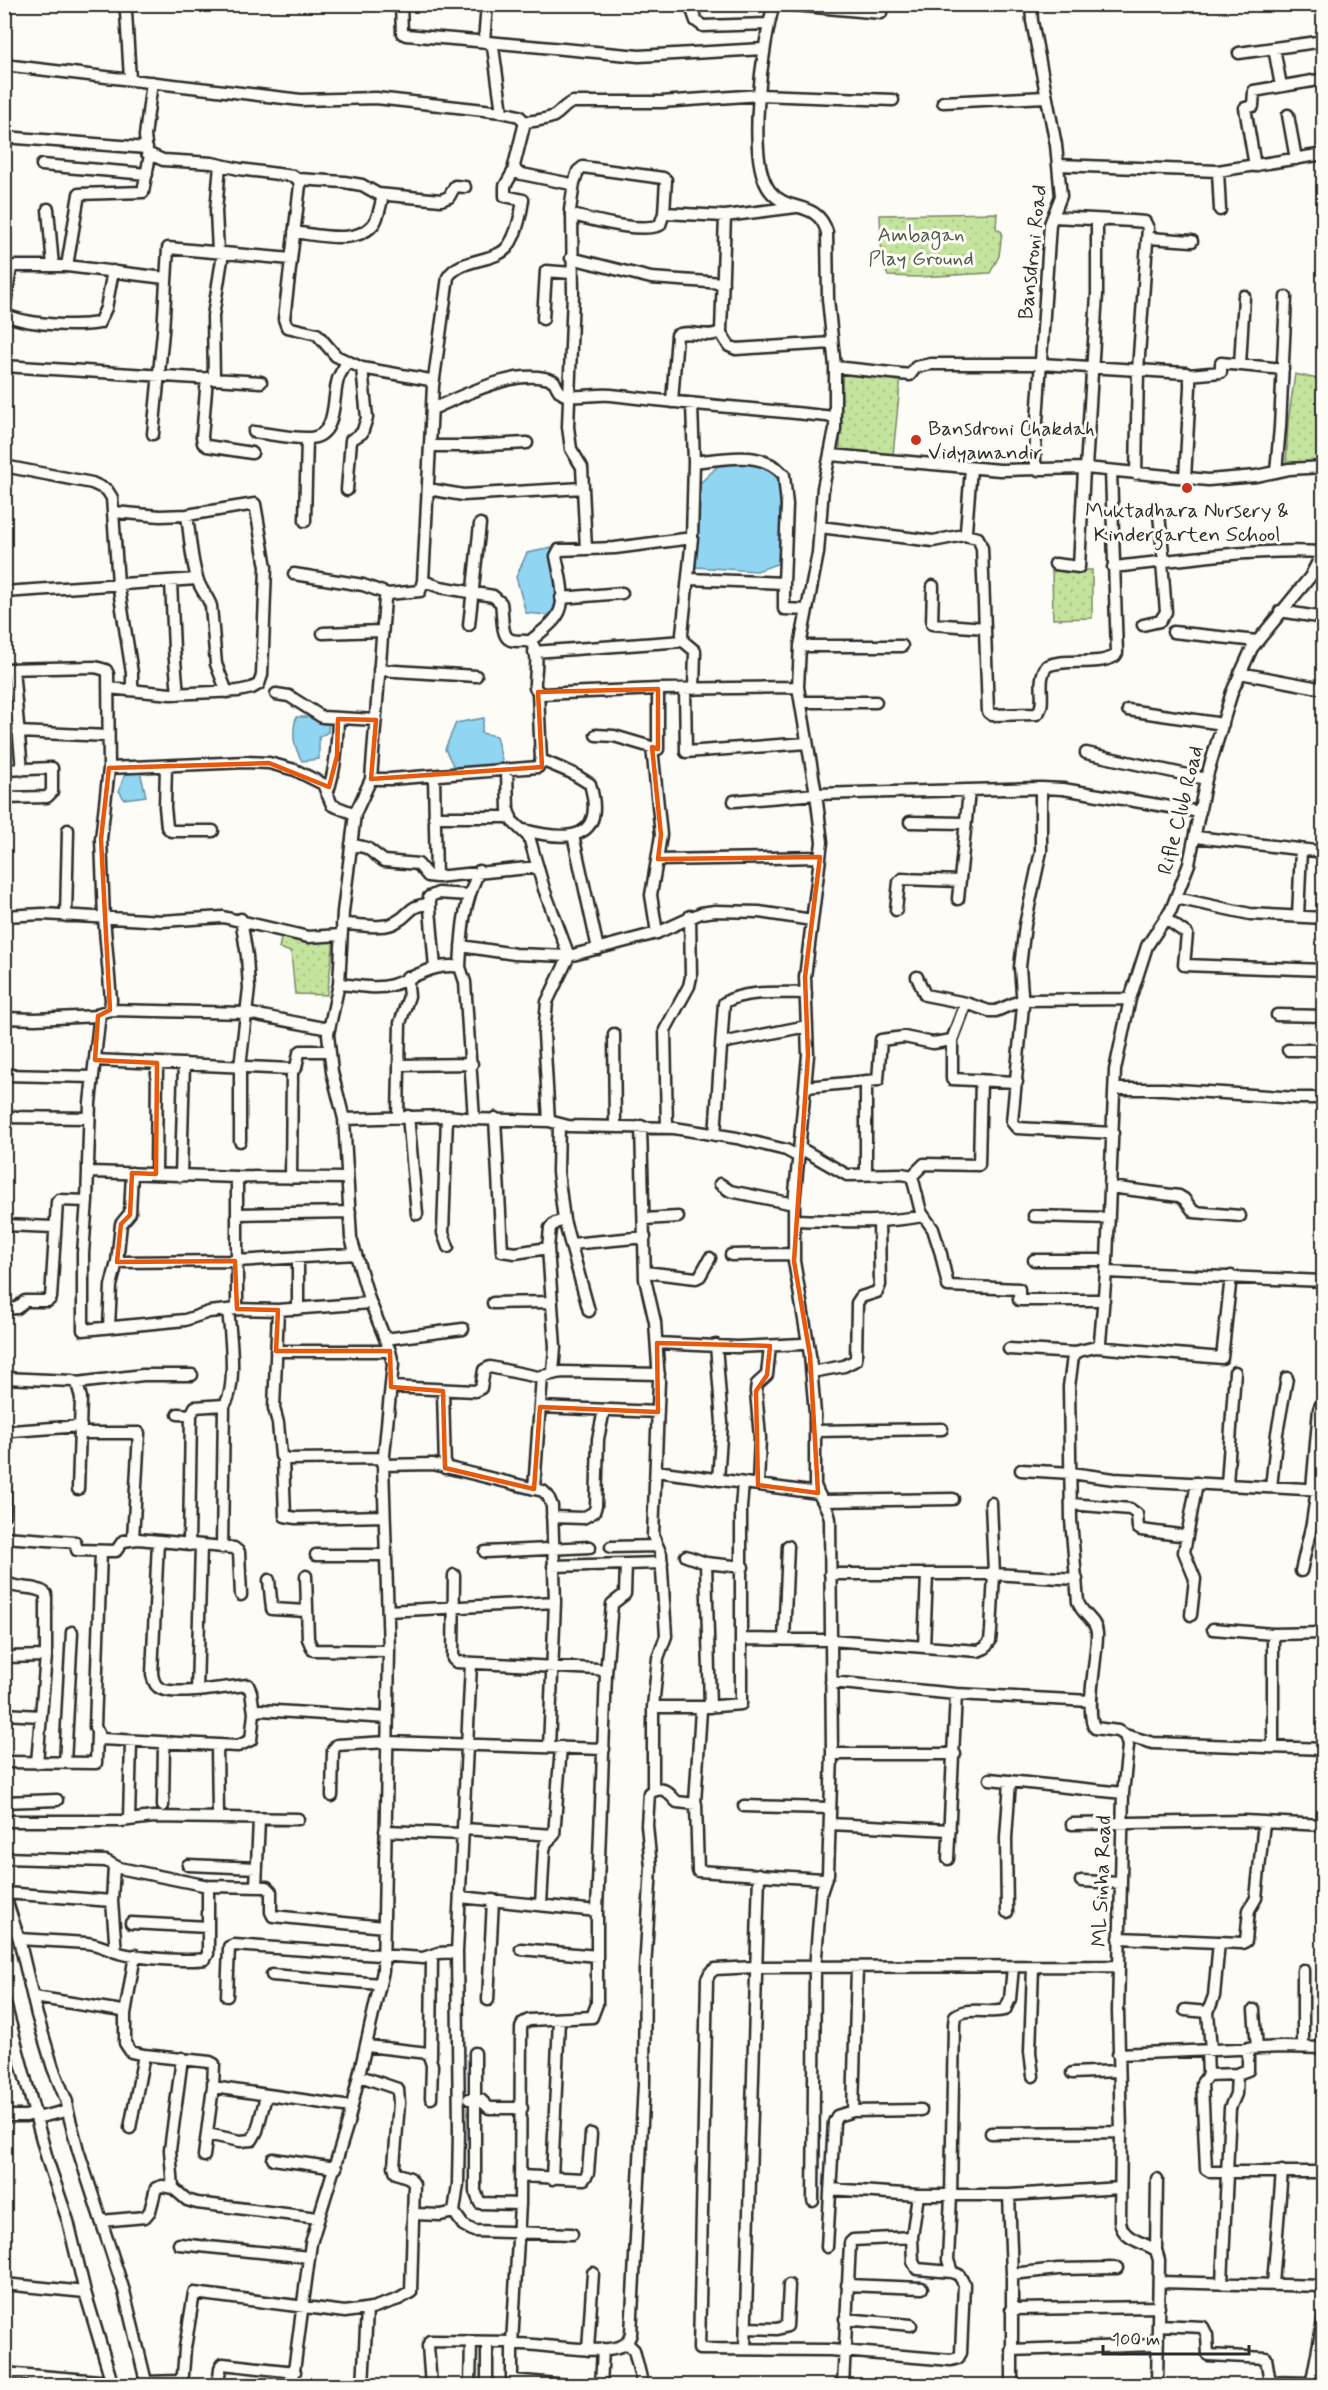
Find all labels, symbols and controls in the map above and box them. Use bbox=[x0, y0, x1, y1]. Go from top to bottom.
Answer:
street label: Bansdroni Road bbox=[1012, 183, 1054, 321]
park label: Ambagan Play Ground bbox=[868, 221, 974, 273]
place label: Bansdroni Chakdah Vidyamandir bbox=[928, 415, 1095, 467]
marker: Bansdroni Chakdah Vidyamandir bbox=[909, 433, 923, 447]
marker: Muktadhara Nursery & Kindergarten School bbox=[1180, 481, 1194, 495]
place label: Muktadhara Nursery & Kindergarten School bbox=[1085, 497, 1289, 551]
street label: Rifle Club Road bbox=[1151, 743, 1211, 878]
street label: ML Sinha Road bbox=[1086, 1815, 1118, 1947]
scale bar bbox=[1103, 2318, 1248, 2356]
text: 100 m bbox=[1112, 2328, 1160, 2352]

